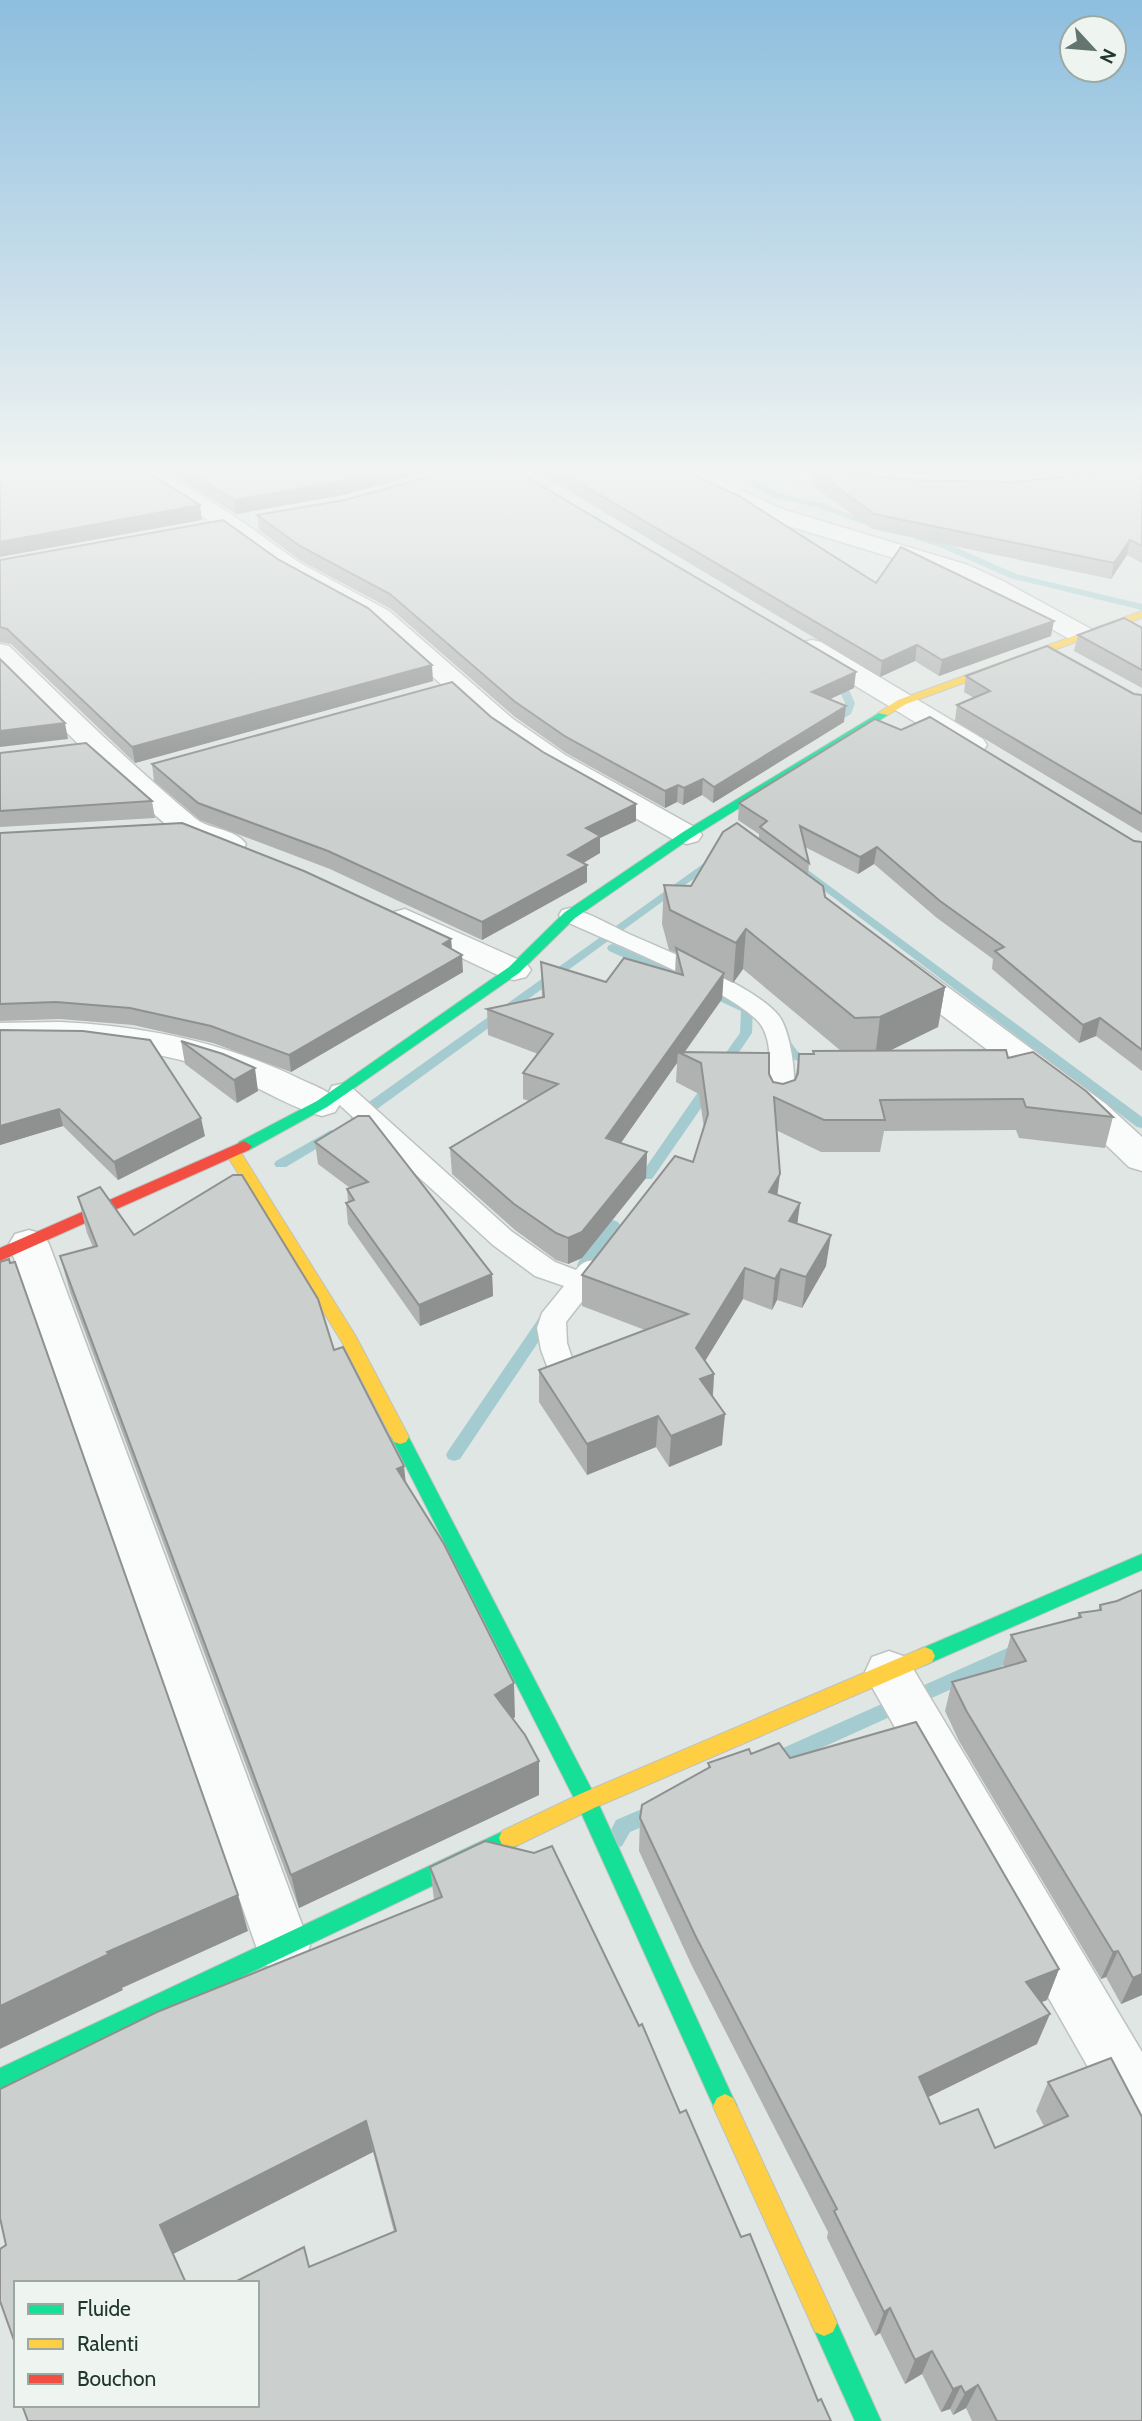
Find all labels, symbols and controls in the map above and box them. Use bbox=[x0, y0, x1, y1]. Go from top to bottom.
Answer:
north arrow bbox=[1058, 14, 1128, 84]
text: N bbox=[1095, 45, 1121, 67]
legend bbox=[14, 2281, 259, 2407]
text: Fluide bbox=[77, 2296, 131, 2321]
text: Ralenti bbox=[77, 2331, 138, 2356]
text: Bouchon bbox=[77, 2366, 156, 2391]

